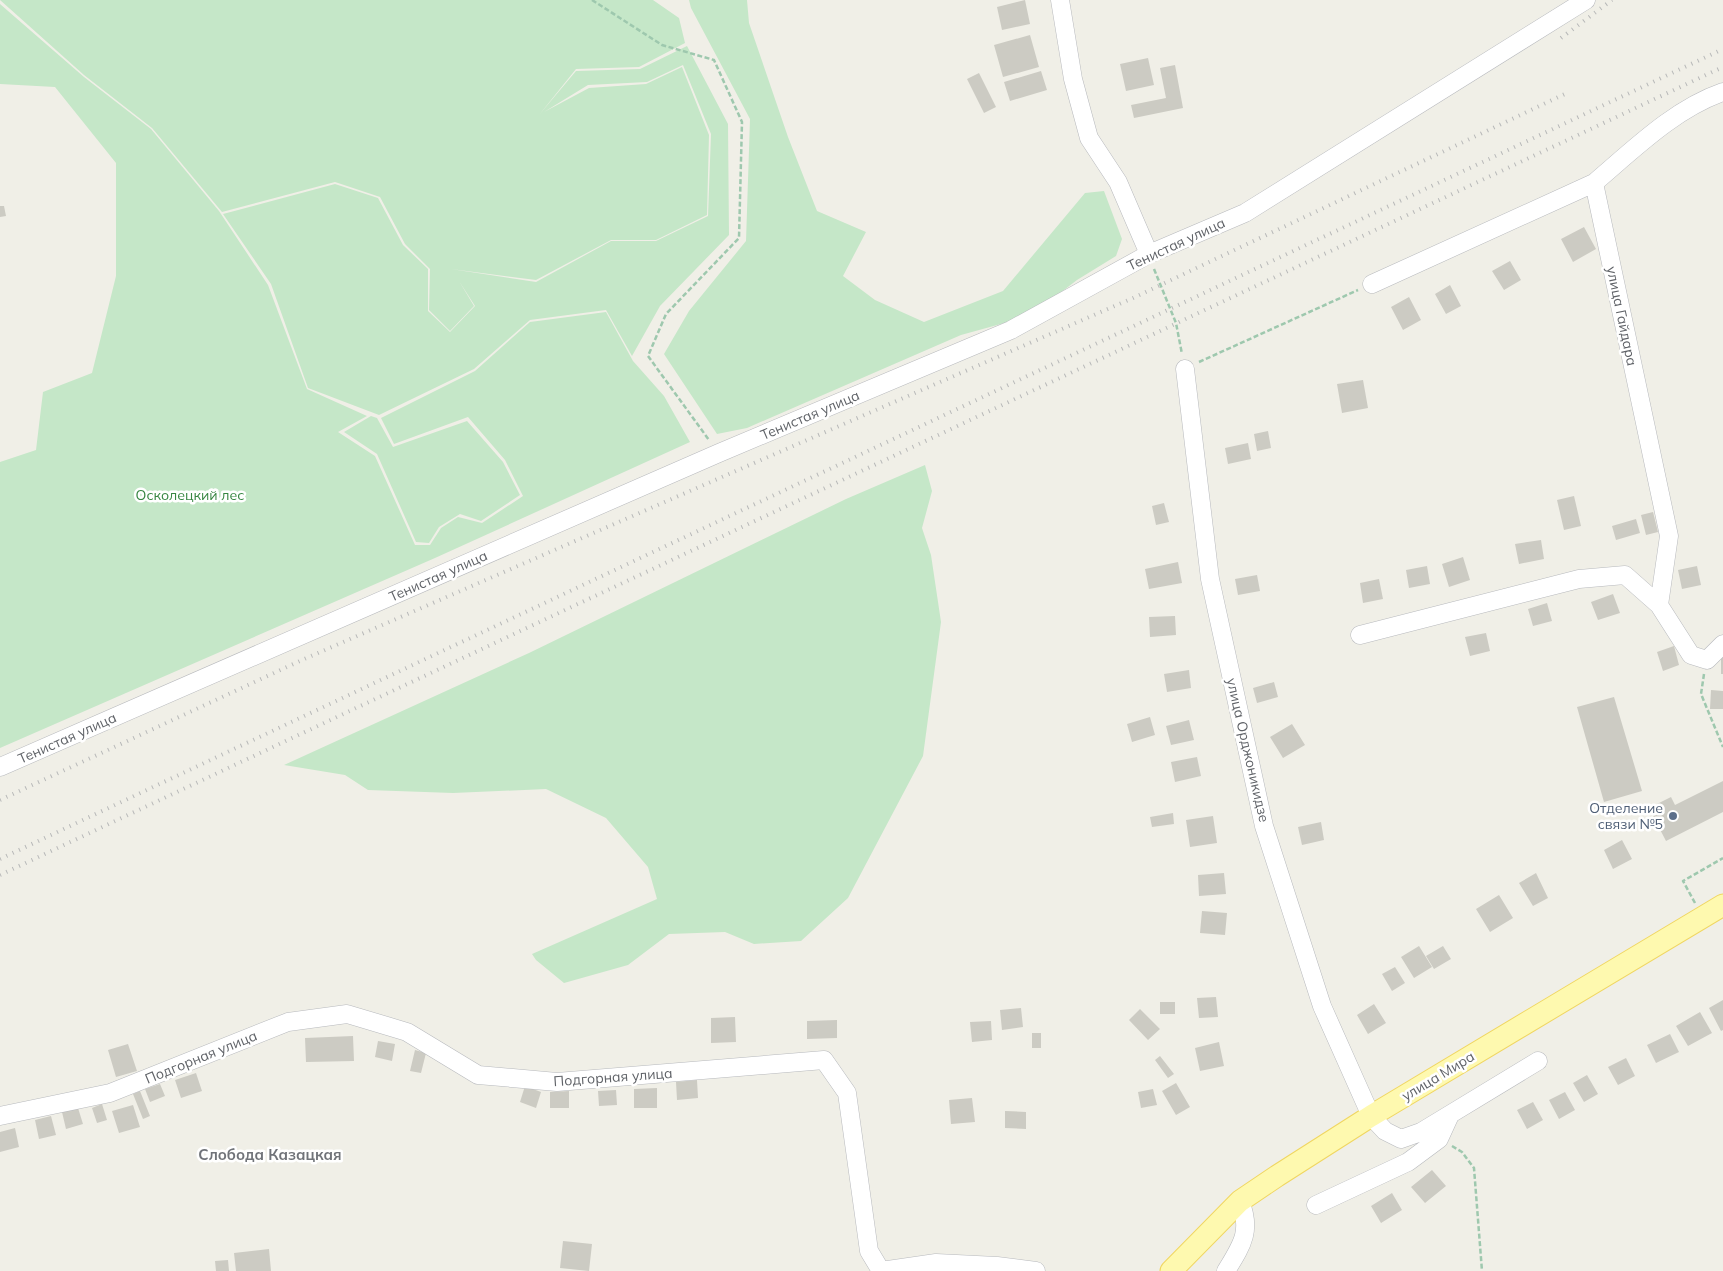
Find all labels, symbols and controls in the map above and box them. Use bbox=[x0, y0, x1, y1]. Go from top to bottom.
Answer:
street label: Тенистая улица bbox=[1124, 213, 1228, 275]
street label: улица Гайдара bbox=[1603, 265, 1641, 367]
street label: Тенистая улица bbox=[758, 386, 862, 444]
park label: Осколецкий лес bbox=[136, 486, 244, 504]
street label: Тенистая улица bbox=[386, 546, 490, 606]
street label: улица Орджоникидзе bbox=[1223, 676, 1273, 824]
street label: Тенистая улица bbox=[15, 708, 119, 768]
place label: Отделение связи №5 bbox=[1589, 799, 1663, 833]
marker: Отделение связи №5 bbox=[1667, 810, 1679, 822]
street label: Подгорная улица bbox=[142, 1026, 260, 1088]
street label: улица Мира bbox=[1398, 1047, 1478, 1105]
street label: Подгорная улица bbox=[553, 1064, 673, 1090]
district label: Слобода Казацкая bbox=[198, 1145, 342, 1164]

